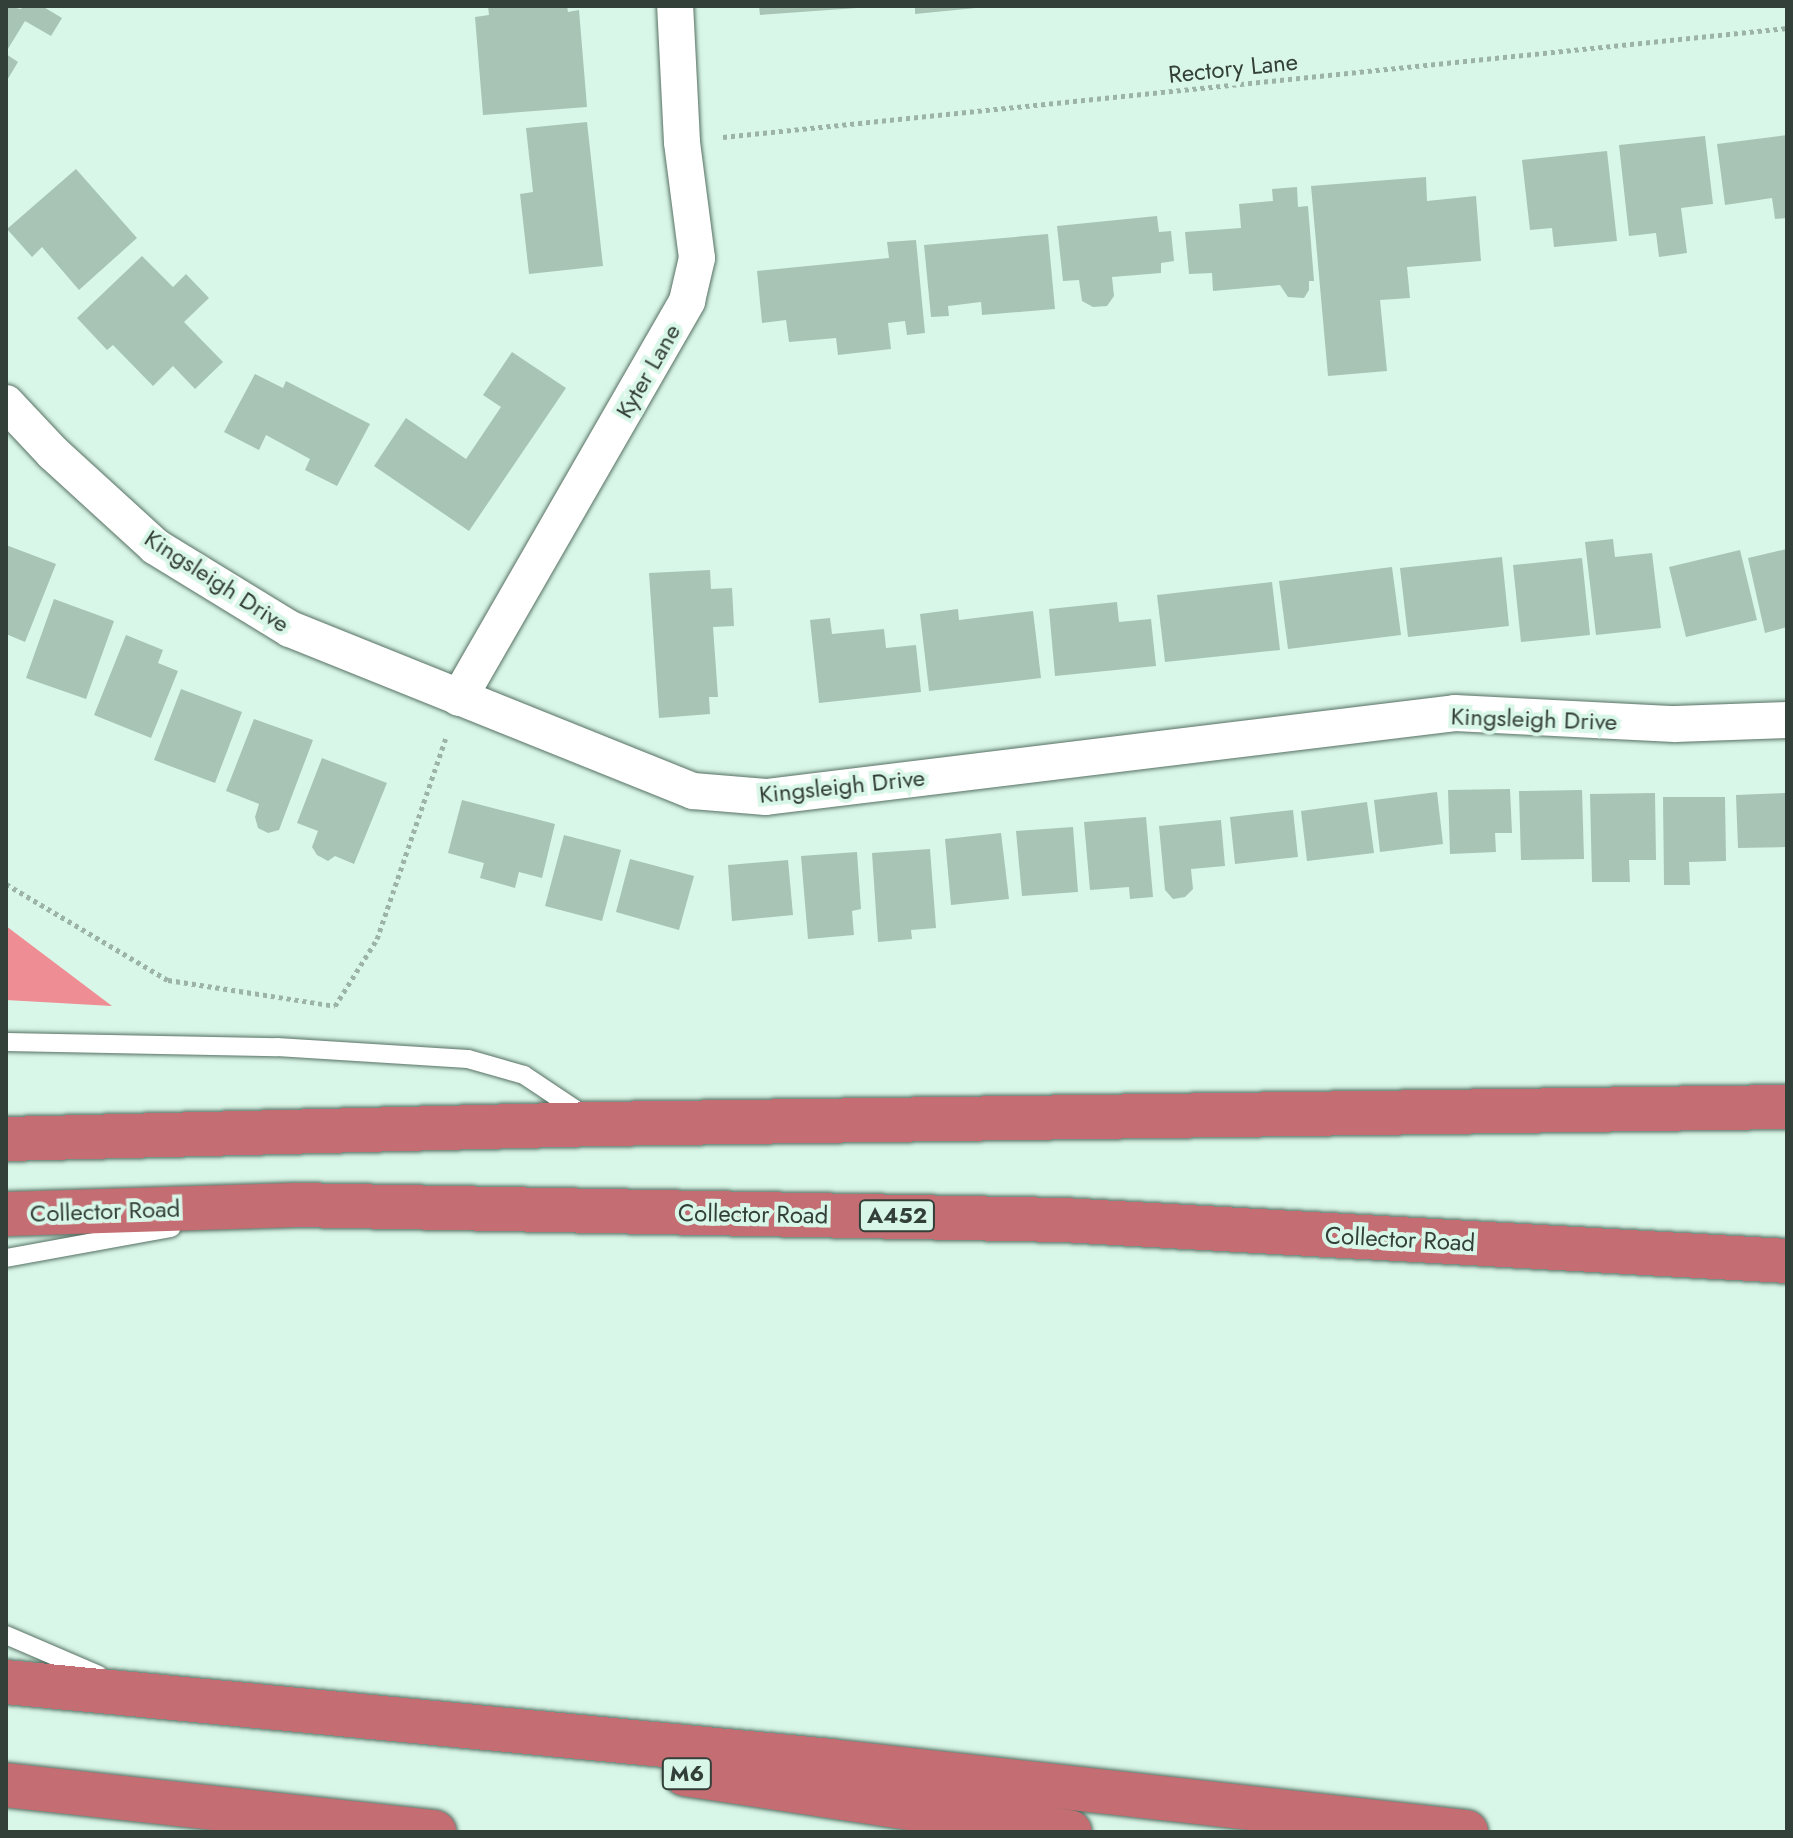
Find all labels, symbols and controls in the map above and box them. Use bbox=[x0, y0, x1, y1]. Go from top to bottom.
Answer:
street label: Rectory Lane bbox=[1167, 47, 1299, 89]
street label: Kyter Lane bbox=[610, 319, 686, 423]
street label: Kingsleigh Drive bbox=[139, 524, 295, 638]
street label: Kingsleigh Drive bbox=[1450, 702, 1618, 736]
street label: Kingsleigh Drive bbox=[758, 763, 926, 809]
street label: Collector Road bbox=[29, 1194, 181, 1228]
street label: Collector Road bbox=[678, 1198, 828, 1230]
road number: A452 bbox=[857, 1198, 937, 1234]
street label: Collector Road bbox=[1324, 1221, 1476, 1257]
road number: M6 bbox=[661, 1756, 713, 1792]

